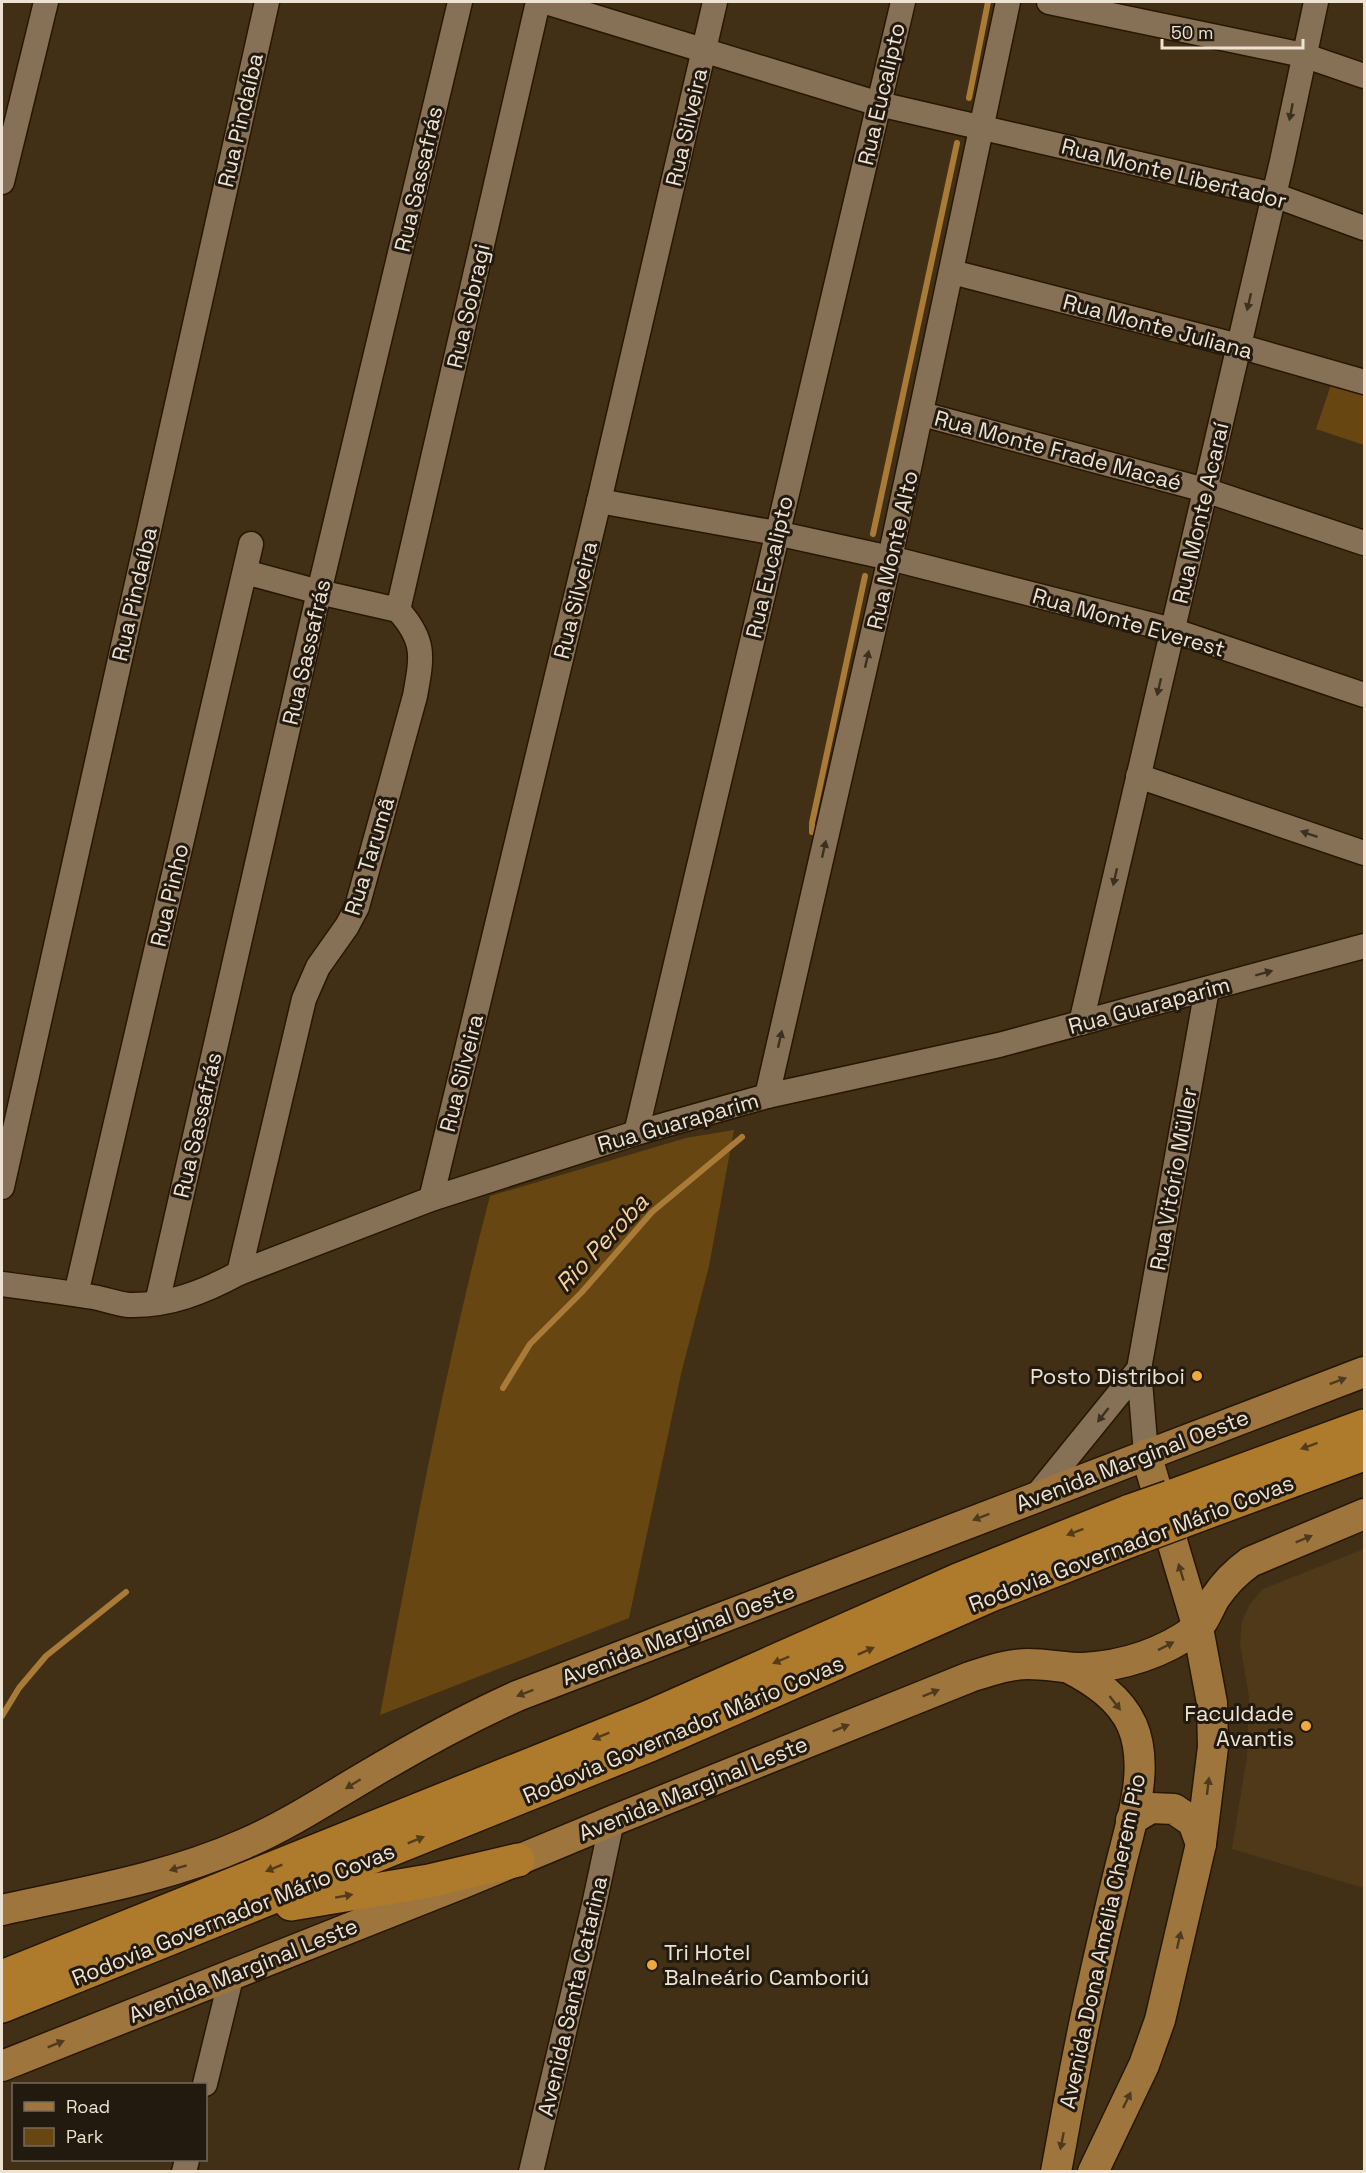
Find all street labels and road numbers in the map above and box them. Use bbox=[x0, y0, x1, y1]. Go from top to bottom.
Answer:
street label: Rua Eucalipto bbox=[851, 20, 911, 168]
street label: Rua Pindaíba bbox=[211, 50, 269, 190]
street label: Rua Silveira bbox=[659, 65, 713, 189]
street label: Rua Sassafrás bbox=[388, 103, 448, 255]
street label: Rua Monte Libertador bbox=[1058, 131, 1290, 215]
street label: Rua Sobragi bbox=[440, 241, 496, 371]
street label: Rua Monte Juliana bbox=[1060, 287, 1256, 365]
street label: Rua Monte Frade Macaé bbox=[931, 404, 1185, 496]
street label: Rua Monte Acaraí bbox=[1166, 419, 1235, 606]
street label: Rua Monte Alto bbox=[860, 468, 924, 632]
street label: Rua Eucalipto bbox=[739, 493, 799, 641]
street label: Rua Pindaíba bbox=[105, 524, 163, 664]
street label: Rua Silveira bbox=[547, 538, 603, 662]
street label: Rua Sassafrás bbox=[276, 576, 336, 728]
street label: Rua Monte Everest bbox=[1029, 581, 1229, 663]
street label: Rua Tarumã bbox=[338, 793, 400, 918]
street label: Rua Pinho bbox=[144, 841, 194, 949]
street label: Rua Guaraparim bbox=[1065, 970, 1233, 1040]
street label: Rua Silveira bbox=[433, 1011, 489, 1135]
street label: Rua Sassafrás bbox=[167, 1049, 227, 1201]
street label: Rua Vitório Müller bbox=[1143, 1085, 1203, 1273]
street label: Rua Guaraparim bbox=[594, 1086, 762, 1158]
street label: Avenida Marginal Oeste bbox=[1012, 1403, 1252, 1517]
street label: Rodovia Governador Mário Covas bbox=[965, 1468, 1297, 1618]
street label: Avenida Marginal Oeste bbox=[558, 1577, 798, 1691]
street label: Rodovia Governador Mário Covas bbox=[518, 1649, 848, 1809]
street label: Avenida Marginal Leste bbox=[574, 1729, 812, 1847]
street label: Avenida Dona Amélia Cherem Pio bbox=[1053, 1771, 1151, 2111]
street label: Rodovia Governador Mário Covas bbox=[67, 1836, 399, 1992]
street label: Avenida Santa Catarina bbox=[531, 1873, 613, 2119]
street label: Avenida Marginal Leste bbox=[124, 1911, 362, 2029]

